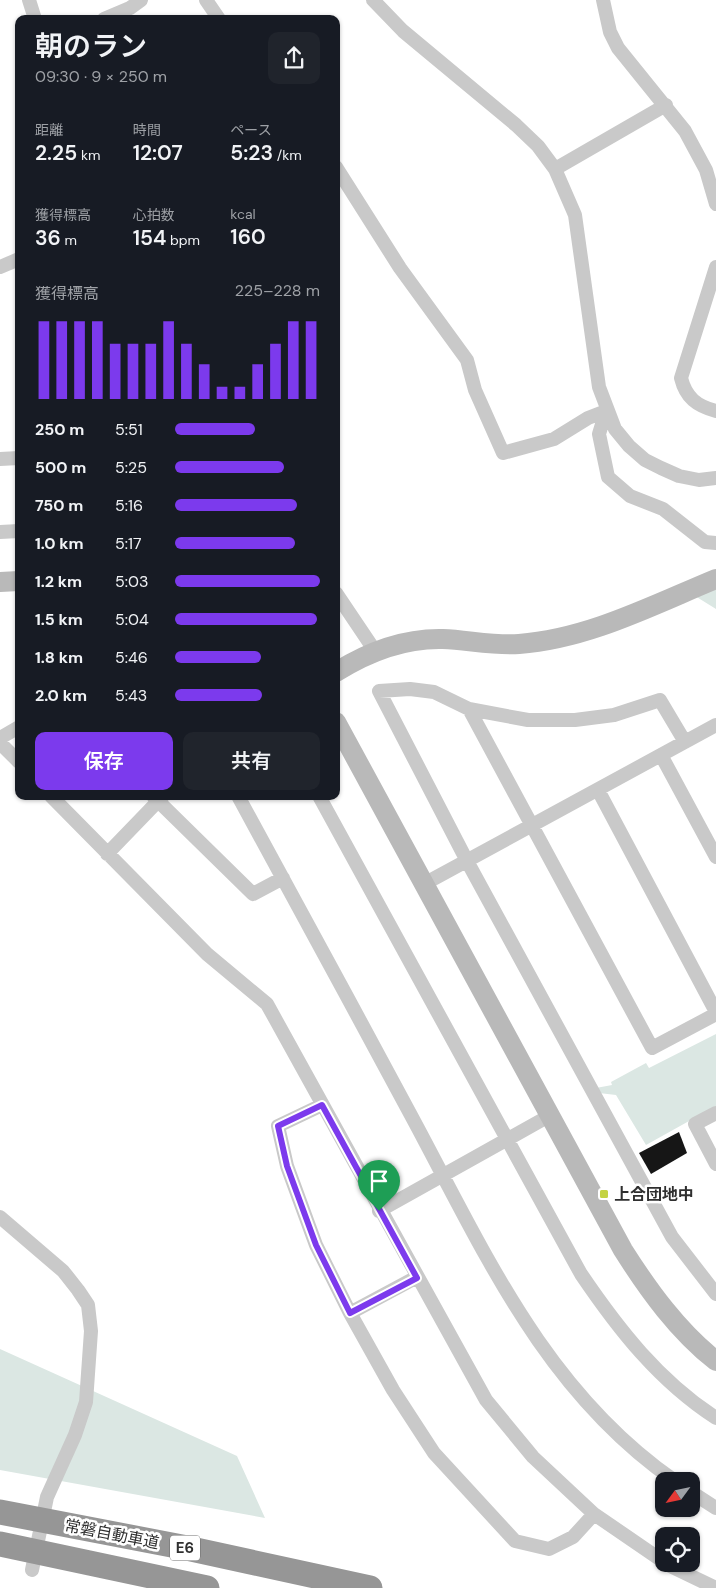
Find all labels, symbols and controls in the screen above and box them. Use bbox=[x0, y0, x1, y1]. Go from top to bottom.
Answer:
text: 朝のラン bbox=[35, 28, 147, 65]
button: share bbox=[268, 32, 320, 84]
text: 09:30 · 9 × 250 m bbox=[35, 66, 167, 87]
text: 距離 bbox=[35, 121, 63, 139]
text: 時間 bbox=[133, 121, 161, 139]
text: ペース bbox=[230, 121, 272, 139]
text: 2.25 bbox=[35, 139, 77, 167]
text: 12:07 bbox=[133, 139, 183, 167]
text: 5:23 bbox=[230, 139, 273, 167]
text: km bbox=[77, 146, 100, 164]
text: /km bbox=[273, 146, 302, 164]
text: kcal bbox=[230, 205, 256, 223]
text: 獲得標高 bbox=[35, 206, 91, 224]
text: 心拍数 bbox=[133, 206, 175, 224]
text: 160 bbox=[230, 223, 266, 251]
text: 36 bbox=[35, 224, 61, 252]
text: 154 bbox=[133, 224, 166, 252]
text: m bbox=[61, 231, 77, 249]
text: bpm bbox=[166, 231, 200, 249]
text: 225–228 m bbox=[235, 280, 320, 301]
text: 獲得標高 bbox=[35, 283, 99, 304]
text: 250 m bbox=[35, 419, 84, 440]
text: 5:51 bbox=[115, 419, 143, 440]
text: 500 m bbox=[35, 457, 86, 478]
text: 5:25 bbox=[115, 457, 147, 478]
text: 750 m bbox=[35, 495, 83, 516]
text: 5:16 bbox=[115, 495, 143, 516]
text: 1.0 km bbox=[35, 533, 84, 554]
text: 5:17 bbox=[115, 533, 142, 554]
text: 1.2 km bbox=[35, 571, 82, 592]
text: 5:03 bbox=[115, 571, 148, 592]
text: 1.5 km bbox=[35, 609, 83, 630]
text: 5:04 bbox=[115, 609, 149, 630]
text: 1.8 km bbox=[35, 647, 83, 668]
text: 5:46 bbox=[115, 647, 148, 668]
text: 2.0 km bbox=[35, 685, 87, 706]
text: 5:43 bbox=[115, 685, 147, 706]
button: 保存 bbox=[35, 732, 173, 790]
button: 共有 bbox=[183, 732, 320, 790]
pin bbox=[358, 1160, 400, 1211]
icon: arrive bbox=[365, 1167, 393, 1195]
place label: 上合団地中 bbox=[614, 1184, 694, 1205]
marker: 上合団地中 bbox=[598, 1188, 610, 1200]
north arrow bbox=[655, 1472, 700, 1518]
map controls bbox=[655, 1472, 700, 1572]
street label: 常磐自動車道 bbox=[63, 1515, 161, 1553]
button: locate bbox=[655, 1527, 700, 1572]
road number: E6 bbox=[170, 1536, 200, 1560]

